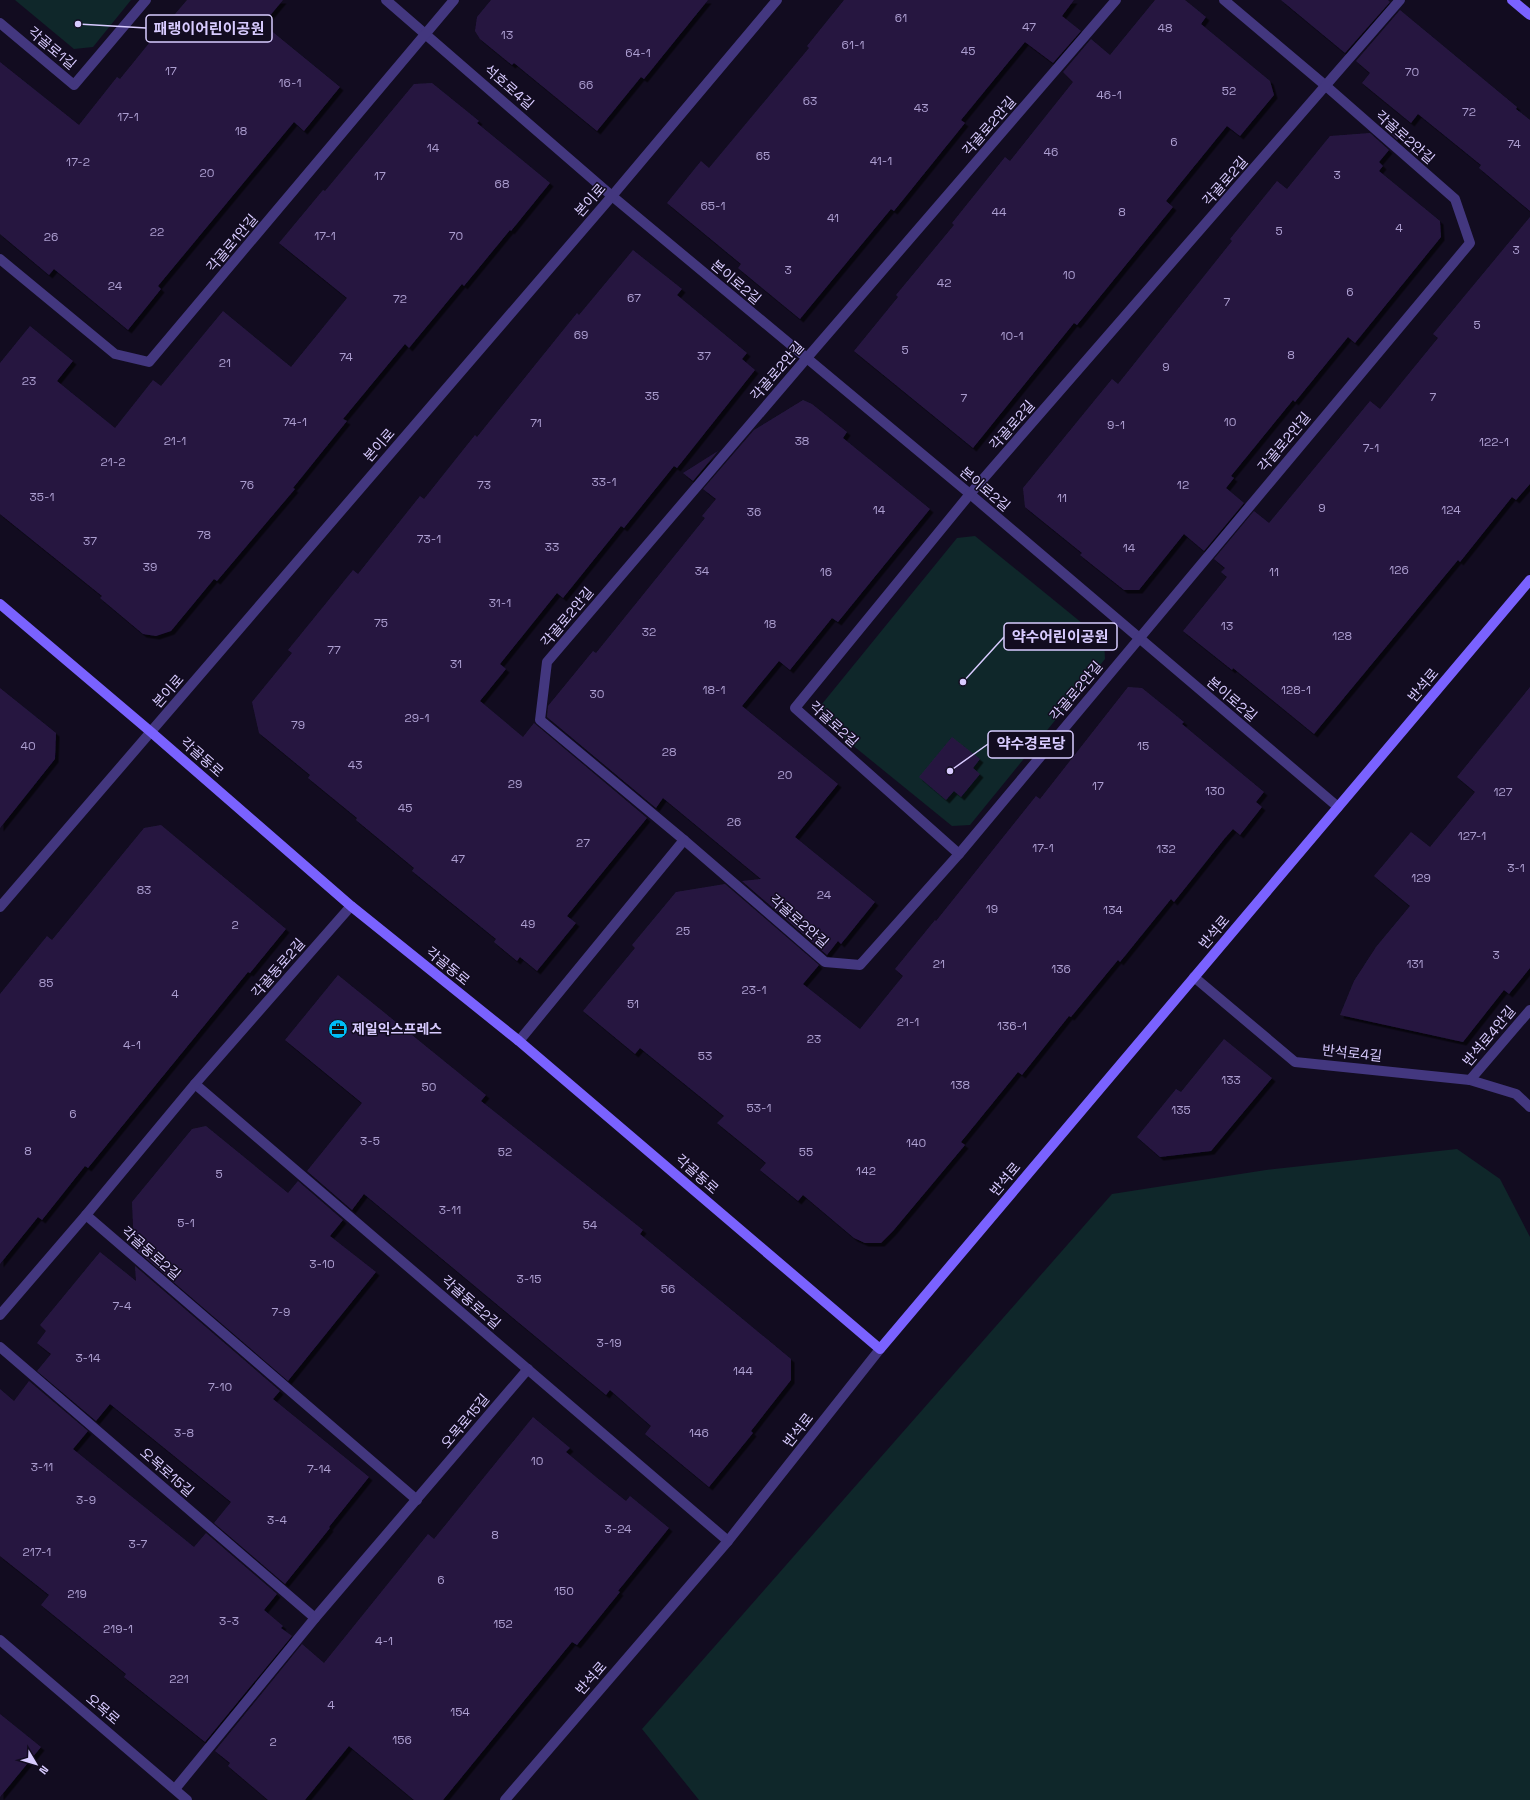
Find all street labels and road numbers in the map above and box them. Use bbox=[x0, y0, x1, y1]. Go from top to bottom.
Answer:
street label: 각골로1길 bbox=[24, 23, 80, 73]
street label: 석호로4길 bbox=[480, 60, 538, 114]
street label: 각골로2안길 bbox=[958, 93, 1020, 159]
street label: 각골로2안길 bbox=[1372, 106, 1438, 168]
street label: 각골로2길 bbox=[1199, 152, 1251, 210]
street label: 본이로 bbox=[571, 179, 610, 220]
street label: 각골로1안길 bbox=[203, 210, 261, 276]
street label: 본이로2길 bbox=[707, 256, 765, 308]
street label: 각골로2안길 bbox=[746, 338, 808, 404]
street label: 각골로2길 bbox=[986, 396, 1038, 454]
street label: 각골로2안길 bbox=[1254, 408, 1314, 476]
street label: 본이로 bbox=[360, 424, 399, 465]
street label: 본이로2길 bbox=[956, 463, 1014, 515]
street label: 각골로2안길 bbox=[537, 583, 597, 651]
street label: 각골로2안길 bbox=[1046, 657, 1106, 725]
street label: 반석로 bbox=[1404, 664, 1442, 706]
street label: 본이로 bbox=[149, 670, 188, 711]
street label: 본이로2길 bbox=[1203, 673, 1261, 725]
street label: 각골로2길 bbox=[806, 697, 862, 751]
street label: 각골동로 bbox=[177, 733, 227, 781]
street label: 각골로2안길 bbox=[766, 890, 832, 952]
street label: 반석로 bbox=[1195, 911, 1233, 953]
street label: 각골동로2길 bbox=[247, 935, 309, 1001]
street label: 각골동로 bbox=[422, 943, 474, 989]
street label: 반석로4안길 bbox=[1459, 1002, 1519, 1070]
street label: 반석로4길 bbox=[1321, 1041, 1383, 1065]
street label: 각골동로 bbox=[672, 1150, 722, 1198]
street label: 반석로 bbox=[986, 1158, 1024, 1200]
street label: 각골동로2길 bbox=[118, 1222, 184, 1284]
street label: 각골동로2길 bbox=[438, 1271, 504, 1333]
street label: 오목로15길 bbox=[437, 1390, 493, 1452]
street label: 반석로 bbox=[779, 1409, 817, 1451]
street label: 오목로15길 bbox=[136, 1444, 198, 1500]
street label: 반석로 bbox=[572, 1657, 611, 1698]
street label: 오목로 bbox=[82, 1690, 124, 1728]

